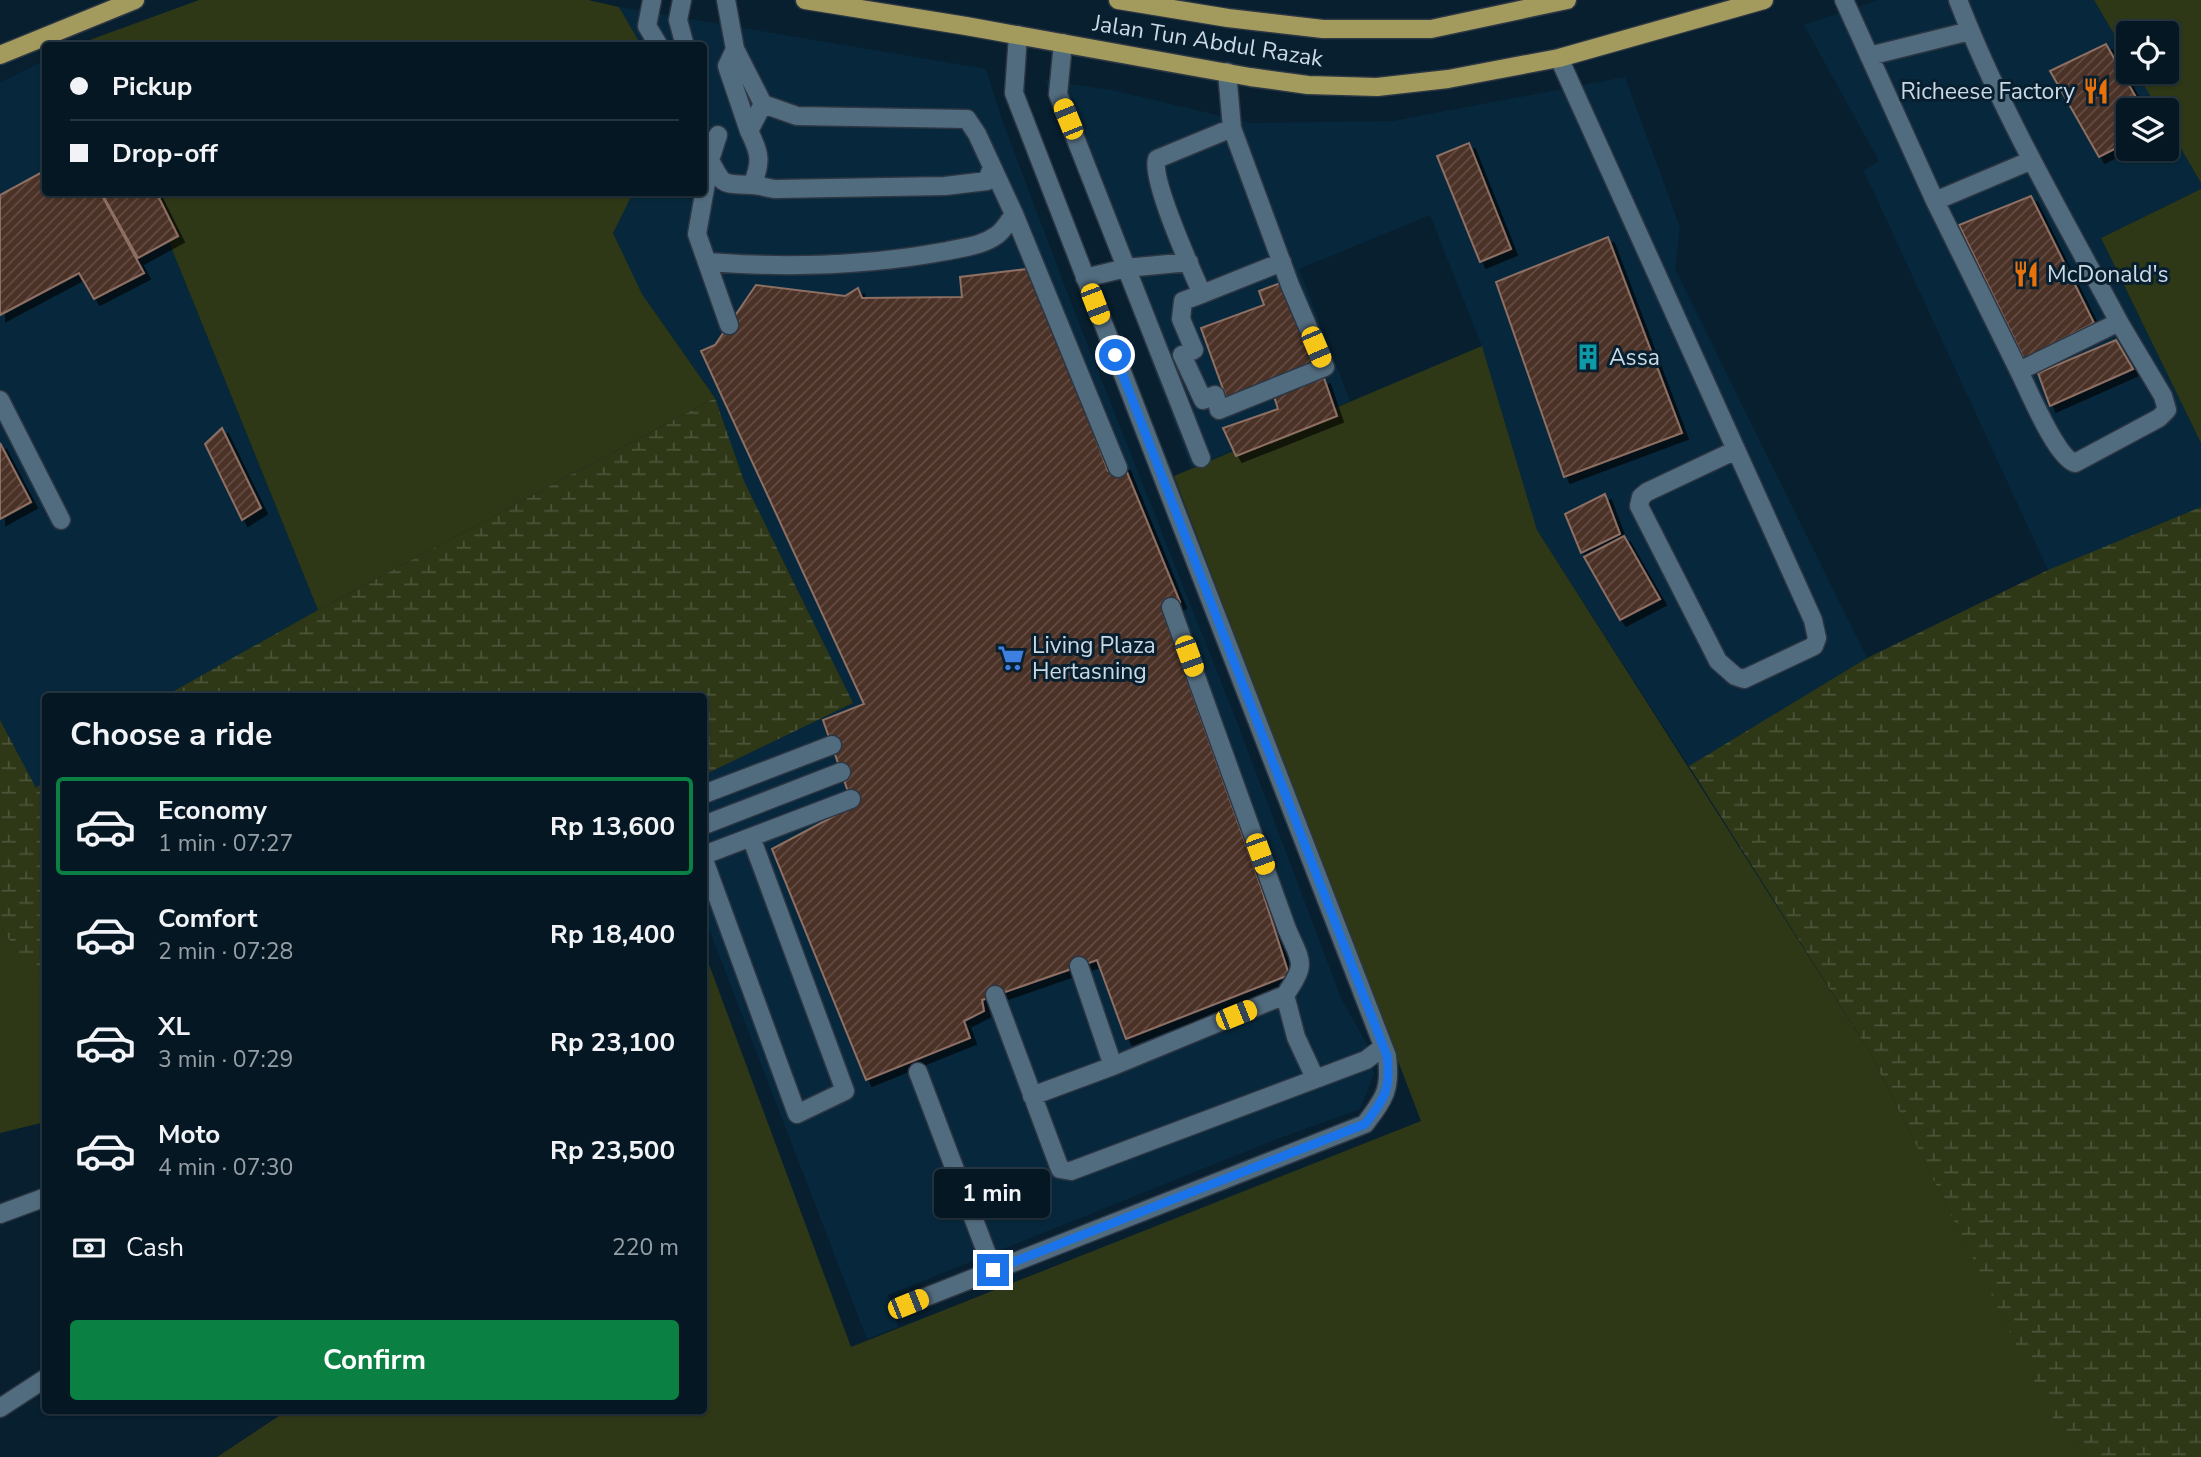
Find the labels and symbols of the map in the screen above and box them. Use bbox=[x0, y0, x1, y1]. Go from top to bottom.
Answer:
street label: Jalan Tun Abdul Razak bbox=[1090, 7, 1326, 75]
place label: Richeese Factory bbox=[1900, 76, 2075, 107]
restaurant icon: Richeese Factory bbox=[2081, 76, 2111, 106]
car bbox=[1051, 96, 1086, 142]
restaurant icon: McDonald's bbox=[2011, 259, 2041, 289]
place label: McDonald's bbox=[2047, 259, 2169, 290]
car bbox=[1078, 281, 1113, 327]
car bbox=[1299, 324, 1334, 370]
route start bbox=[1099, 339, 1131, 371]
building icon: Assa bbox=[1573, 342, 1603, 372]
place label: Assa bbox=[1609, 342, 1660, 373]
place label: Living Plaza Hertasning bbox=[1032, 630, 1156, 687]
car bbox=[1172, 633, 1207, 679]
supermarket icon: Living Plaza Hertasning bbox=[996, 643, 1026, 673]
car bbox=[1243, 831, 1278, 877]
car bbox=[1213, 997, 1260, 1033]
callout: 1 min bbox=[935, 1168, 1051, 1218]
route end bbox=[977, 1254, 1009, 1286]
car bbox=[885, 1286, 932, 1322]

